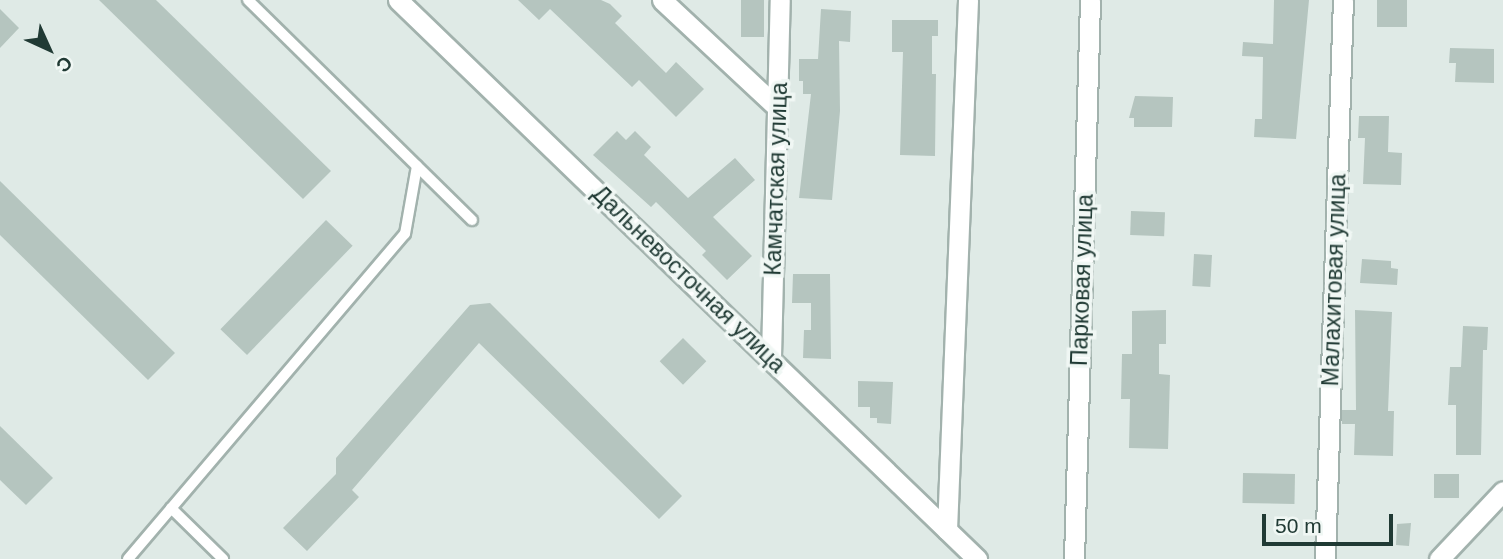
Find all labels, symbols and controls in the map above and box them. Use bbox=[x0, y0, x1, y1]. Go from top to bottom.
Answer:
north arrow bbox=[14, 14, 84, 84]
text: С bbox=[52, 52, 76, 76]
street label: Камчатская улица bbox=[759, 82, 793, 276]
street label: Малахитовая улица bbox=[1316, 173, 1352, 387]
street label: Дальневосточная улица bbox=[587, 180, 791, 378]
street label: Парковая улица bbox=[1065, 194, 1099, 366]
scale bar bbox=[1265, 500, 1396, 544]
text: 50 m bbox=[1275, 514, 1322, 537]

